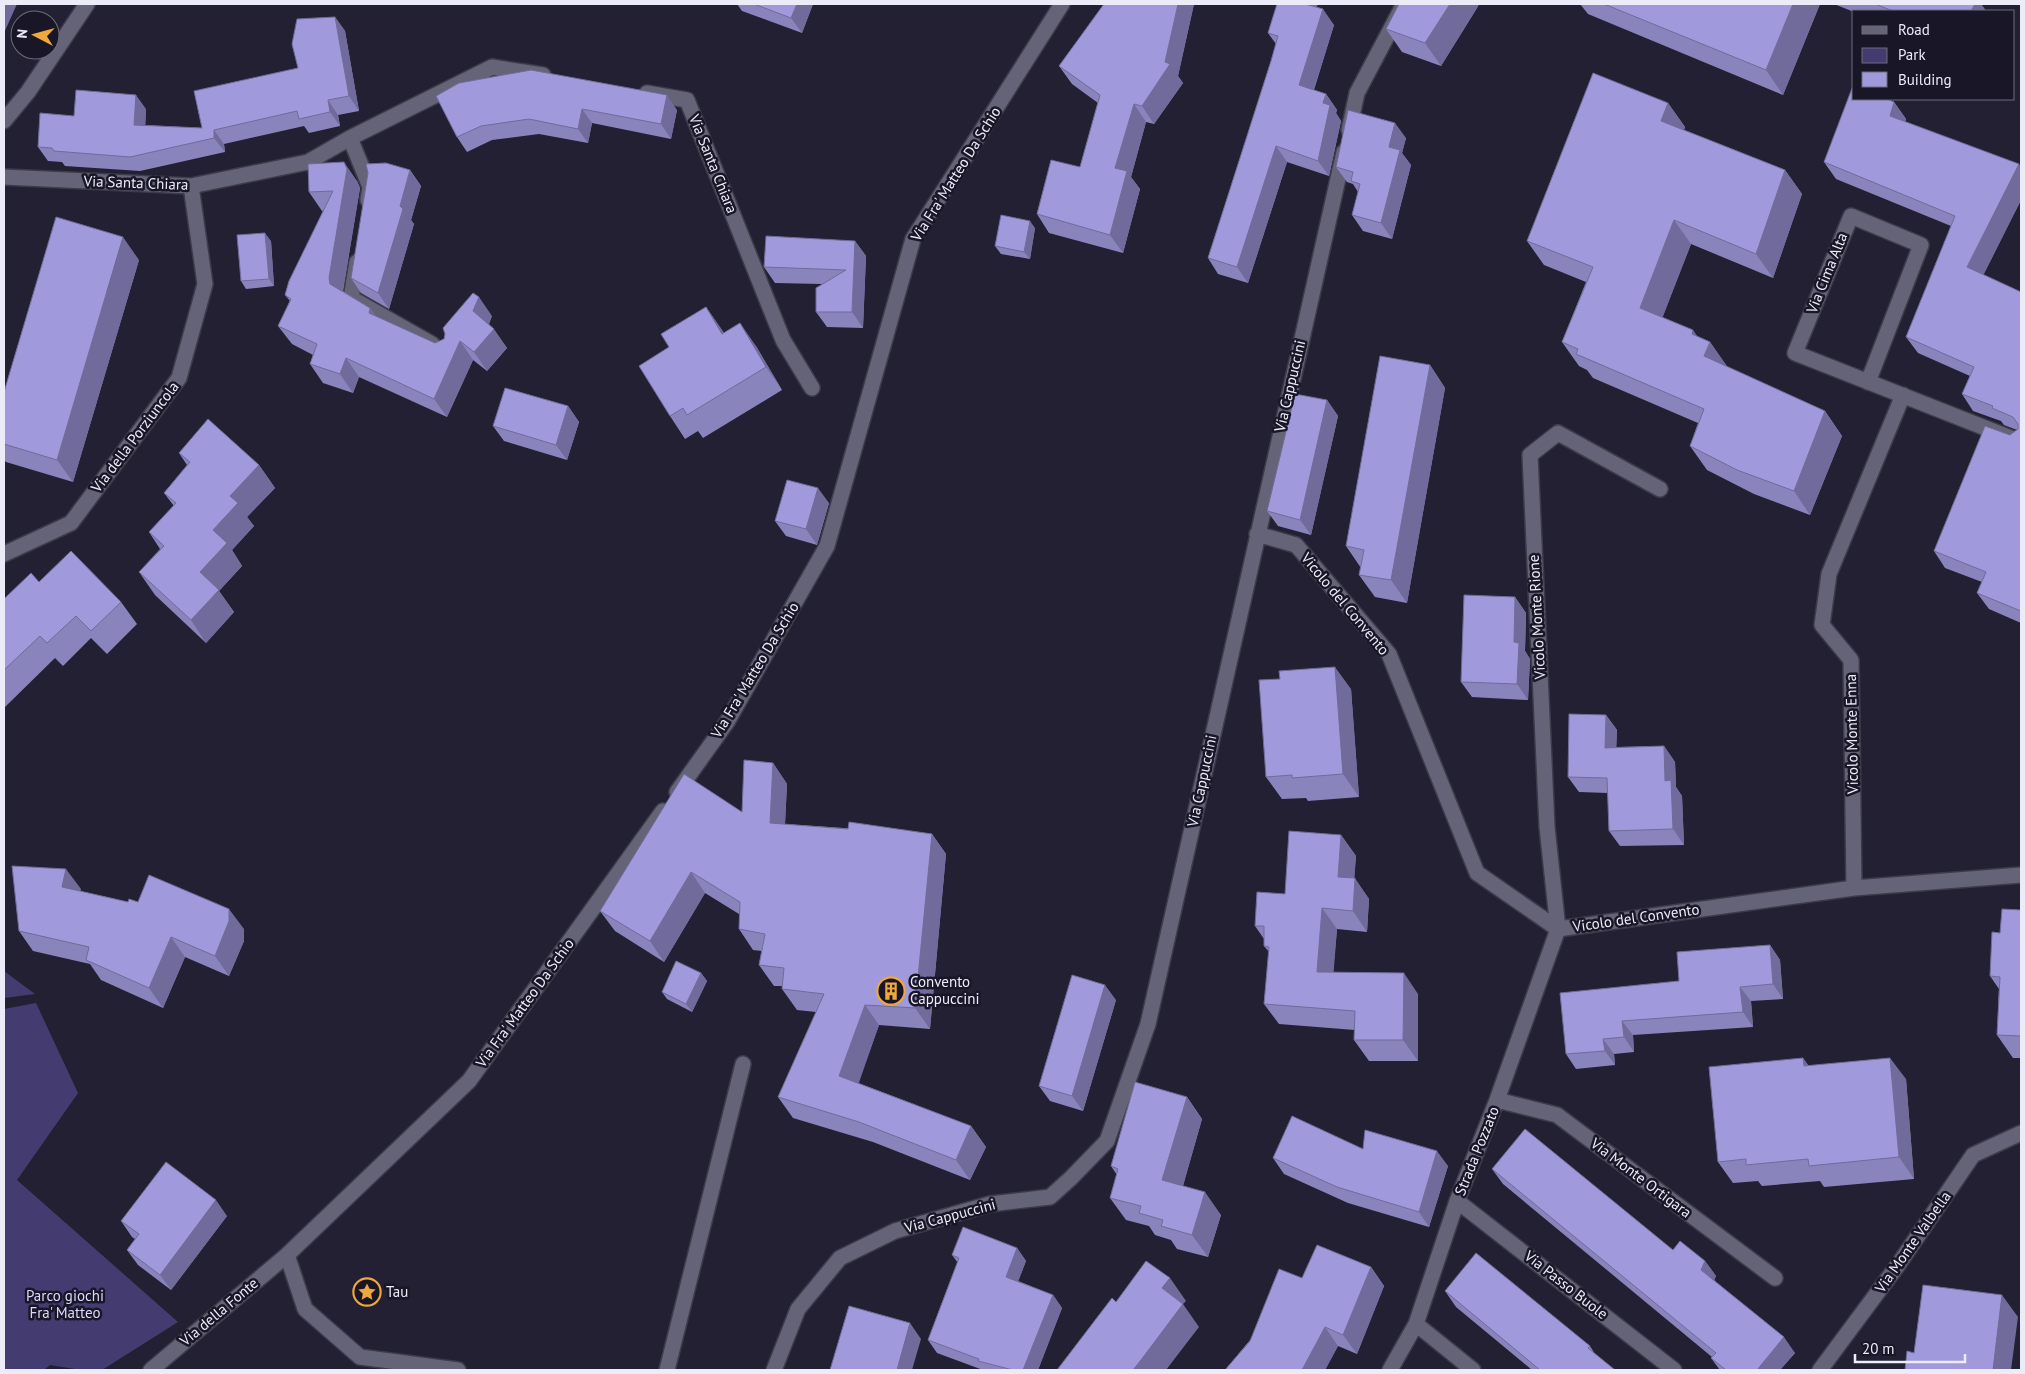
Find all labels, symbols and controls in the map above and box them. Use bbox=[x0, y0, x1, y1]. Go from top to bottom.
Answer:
north arrow bbox=[10, 10, 60, 60]
legend bbox=[1852, 10, 2015, 100]
text: Road bbox=[1898, 20, 1930, 39]
text: N bbox=[13, 28, 32, 39]
text: Park bbox=[1898, 45, 1926, 64]
text: Building bbox=[1898, 70, 1952, 89]
street label: Via Fra' Matteo Da Schio bbox=[906, 103, 1005, 245]
street label: Via Santa Chiara bbox=[685, 111, 742, 216]
street label: Via Santa Chiara bbox=[82, 171, 189, 194]
street label: Via Cima Alta bbox=[1801, 230, 1851, 317]
street label: Via Cappuccini bbox=[1270, 338, 1309, 435]
street label: Via della Porziuncola bbox=[86, 377, 183, 497]
street label: Vicolo del Convento bbox=[1296, 548, 1394, 659]
street label: Vicolo Monte Rione bbox=[1524, 554, 1549, 681]
street label: Via Fra' Matteo Da Schio bbox=[706, 598, 803, 742]
street label: Vicolo Monte Enna bbox=[1841, 674, 1862, 795]
street label: Via Cappuccini bbox=[1182, 733, 1221, 830]
street label: Vicolo del Convento bbox=[1570, 899, 1700, 936]
street label: Via Fra' Matteo Da Schio bbox=[471, 934, 578, 1072]
place label: Convento Cappuccini bbox=[910, 972, 980, 1008]
building icon: Convento Cappuccini bbox=[876, 976, 906, 1006]
street label: Strada Pozzato bbox=[1450, 1103, 1503, 1198]
street label: Via Monte Ortigara bbox=[1586, 1133, 1696, 1222]
street label: Via Monte Valbella bbox=[1870, 1187, 1955, 1297]
street label: Via Cappuccini bbox=[901, 1194, 997, 1237]
street label: Via Passo Buole bbox=[1520, 1245, 1612, 1323]
street label: Via della Fonte bbox=[175, 1273, 262, 1351]
place icon: Tau bbox=[352, 1277, 382, 1307]
place label: Tau bbox=[386, 1282, 408, 1301]
park label: Parco giochi Fra' Matteo bbox=[26, 1286, 104, 1322]
scale bar bbox=[1855, 1332, 1965, 1364]
text: 20 m bbox=[1862, 1339, 1895, 1358]

